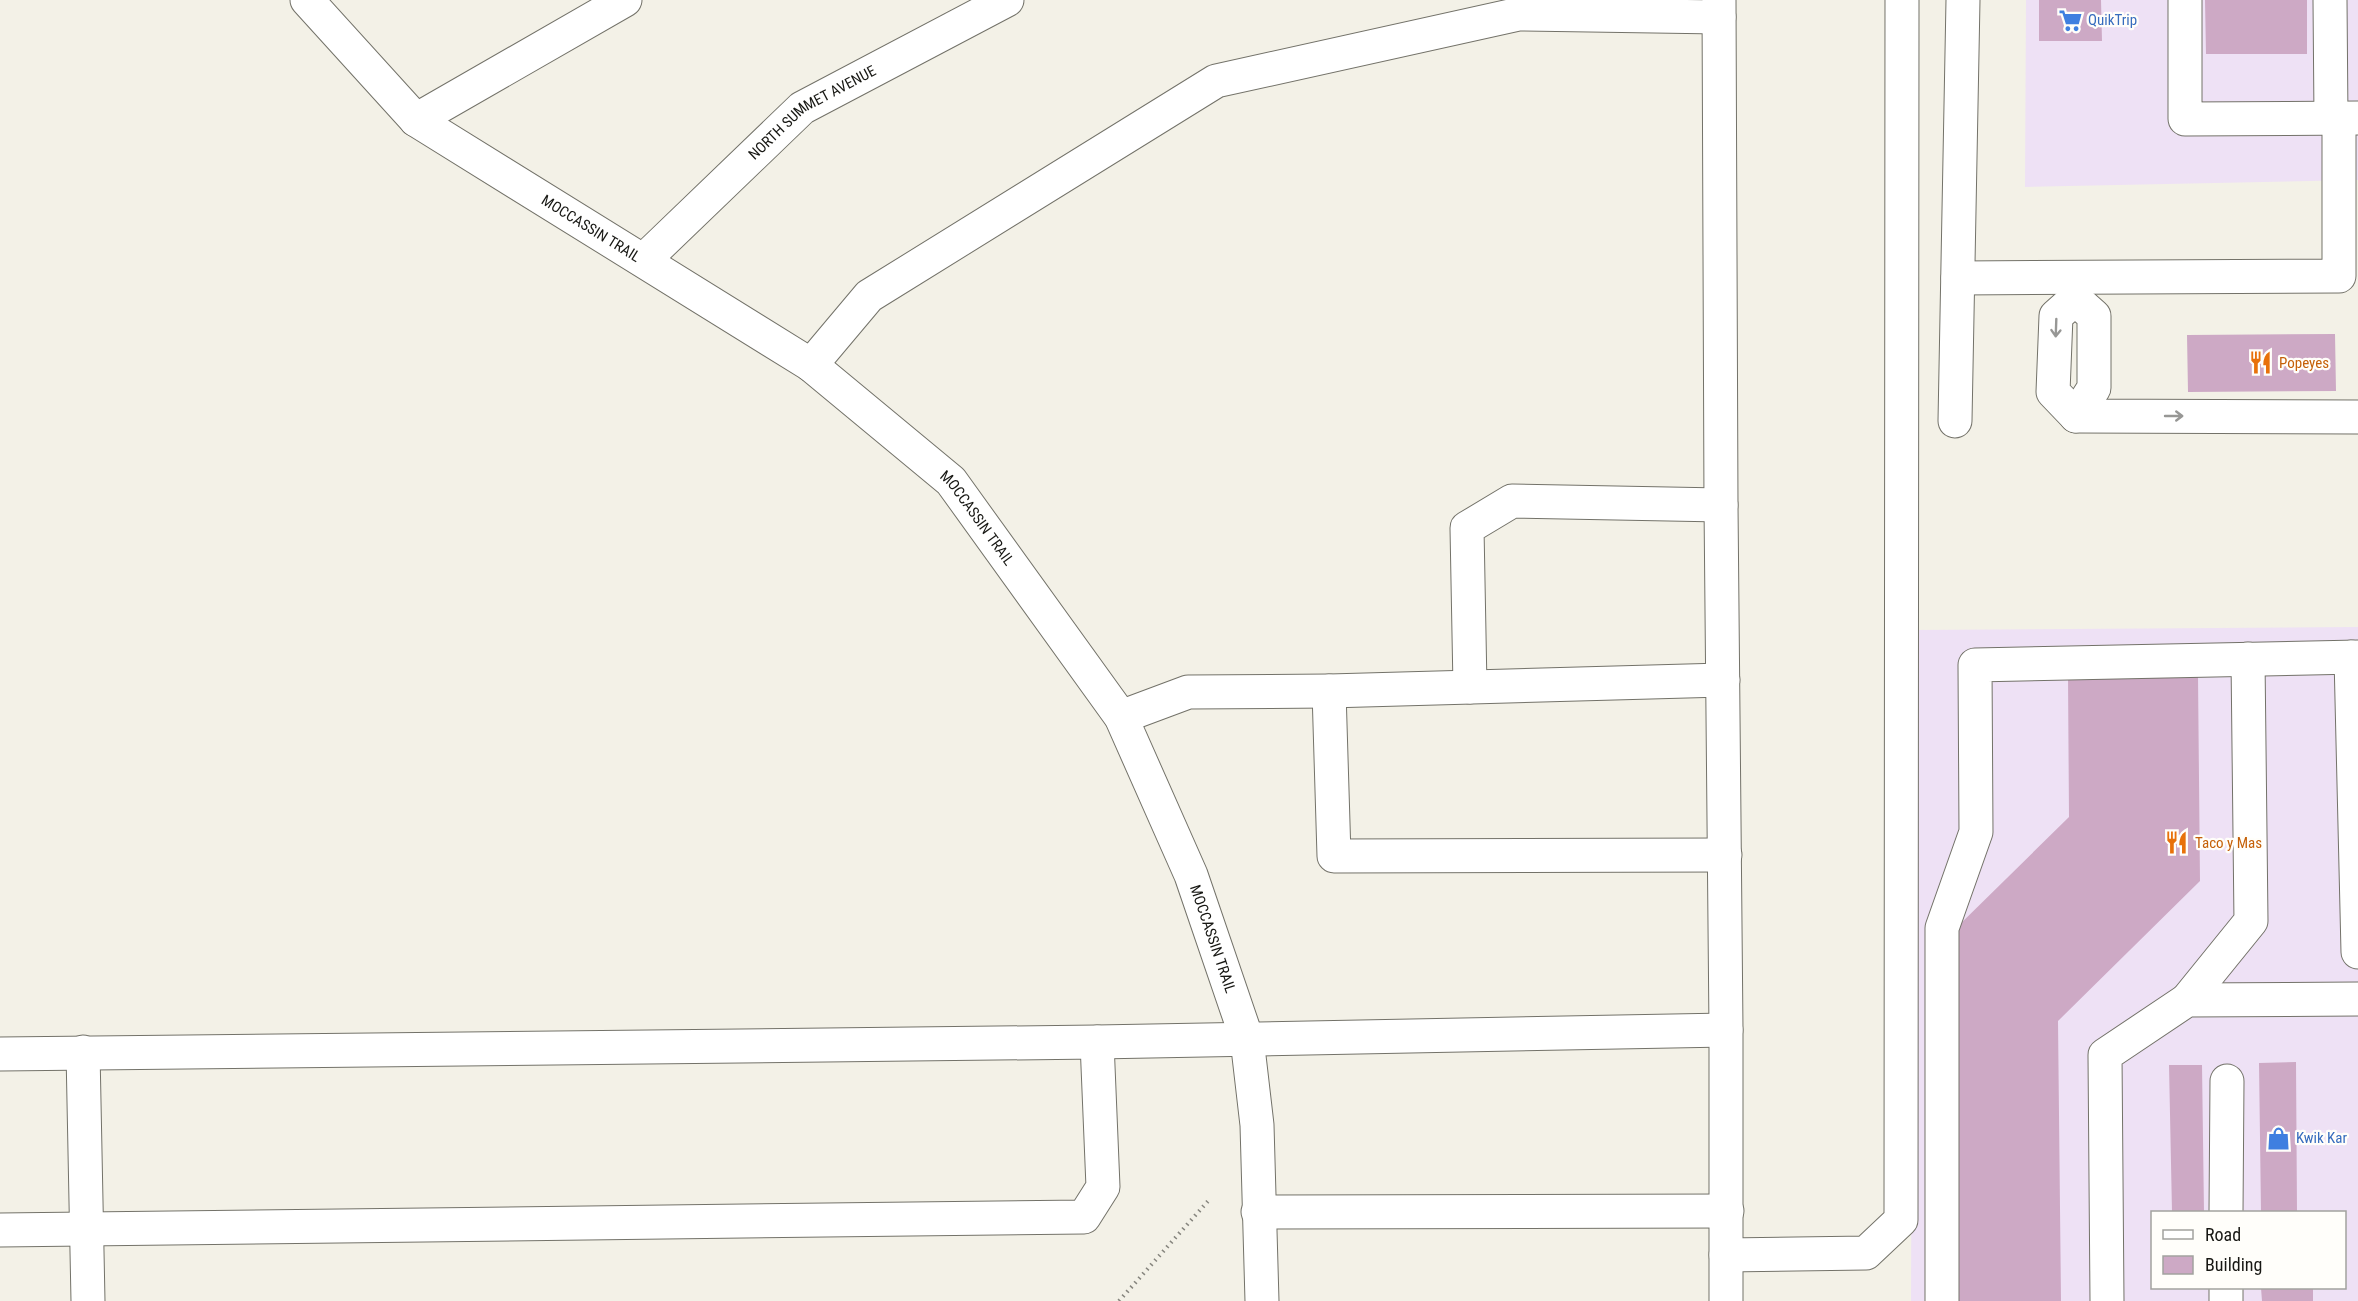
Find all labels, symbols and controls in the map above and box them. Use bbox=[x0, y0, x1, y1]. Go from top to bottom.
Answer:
supermarket icon: QuikTrip bbox=[2057, 7, 2083, 33]
place label: QuikTrip bbox=[2088, 11, 2137, 29]
street label: NORTH SUMMET AVENUE bbox=[745, 62, 879, 163]
street label: MOCCASSIN TRAIL bbox=[538, 191, 644, 266]
one-way arrow bbox=[2050, 318, 2061, 338]
restaurant icon: Popeyes bbox=[2248, 350, 2274, 376]
place label: Popeyes bbox=[2279, 354, 2329, 372]
one-way arrow bbox=[2164, 410, 2184, 422]
street label: MOCCASSIN TRAIL bbox=[937, 467, 1018, 569]
restaurant icon: Taco y Mas bbox=[2164, 830, 2190, 856]
place label: Taco y Mas bbox=[2195, 834, 2262, 852]
street label: MOCCASSIN TRAIL bbox=[1186, 883, 1240, 995]
shop icon: Kwik Kar bbox=[2265, 1125, 2291, 1151]
place label: Kwik Kar bbox=[2296, 1129, 2347, 1147]
legend bbox=[2151, 1211, 2346, 1289]
text: Road bbox=[2205, 1224, 2241, 1245]
text: Building bbox=[2205, 1254, 2262, 1275]

